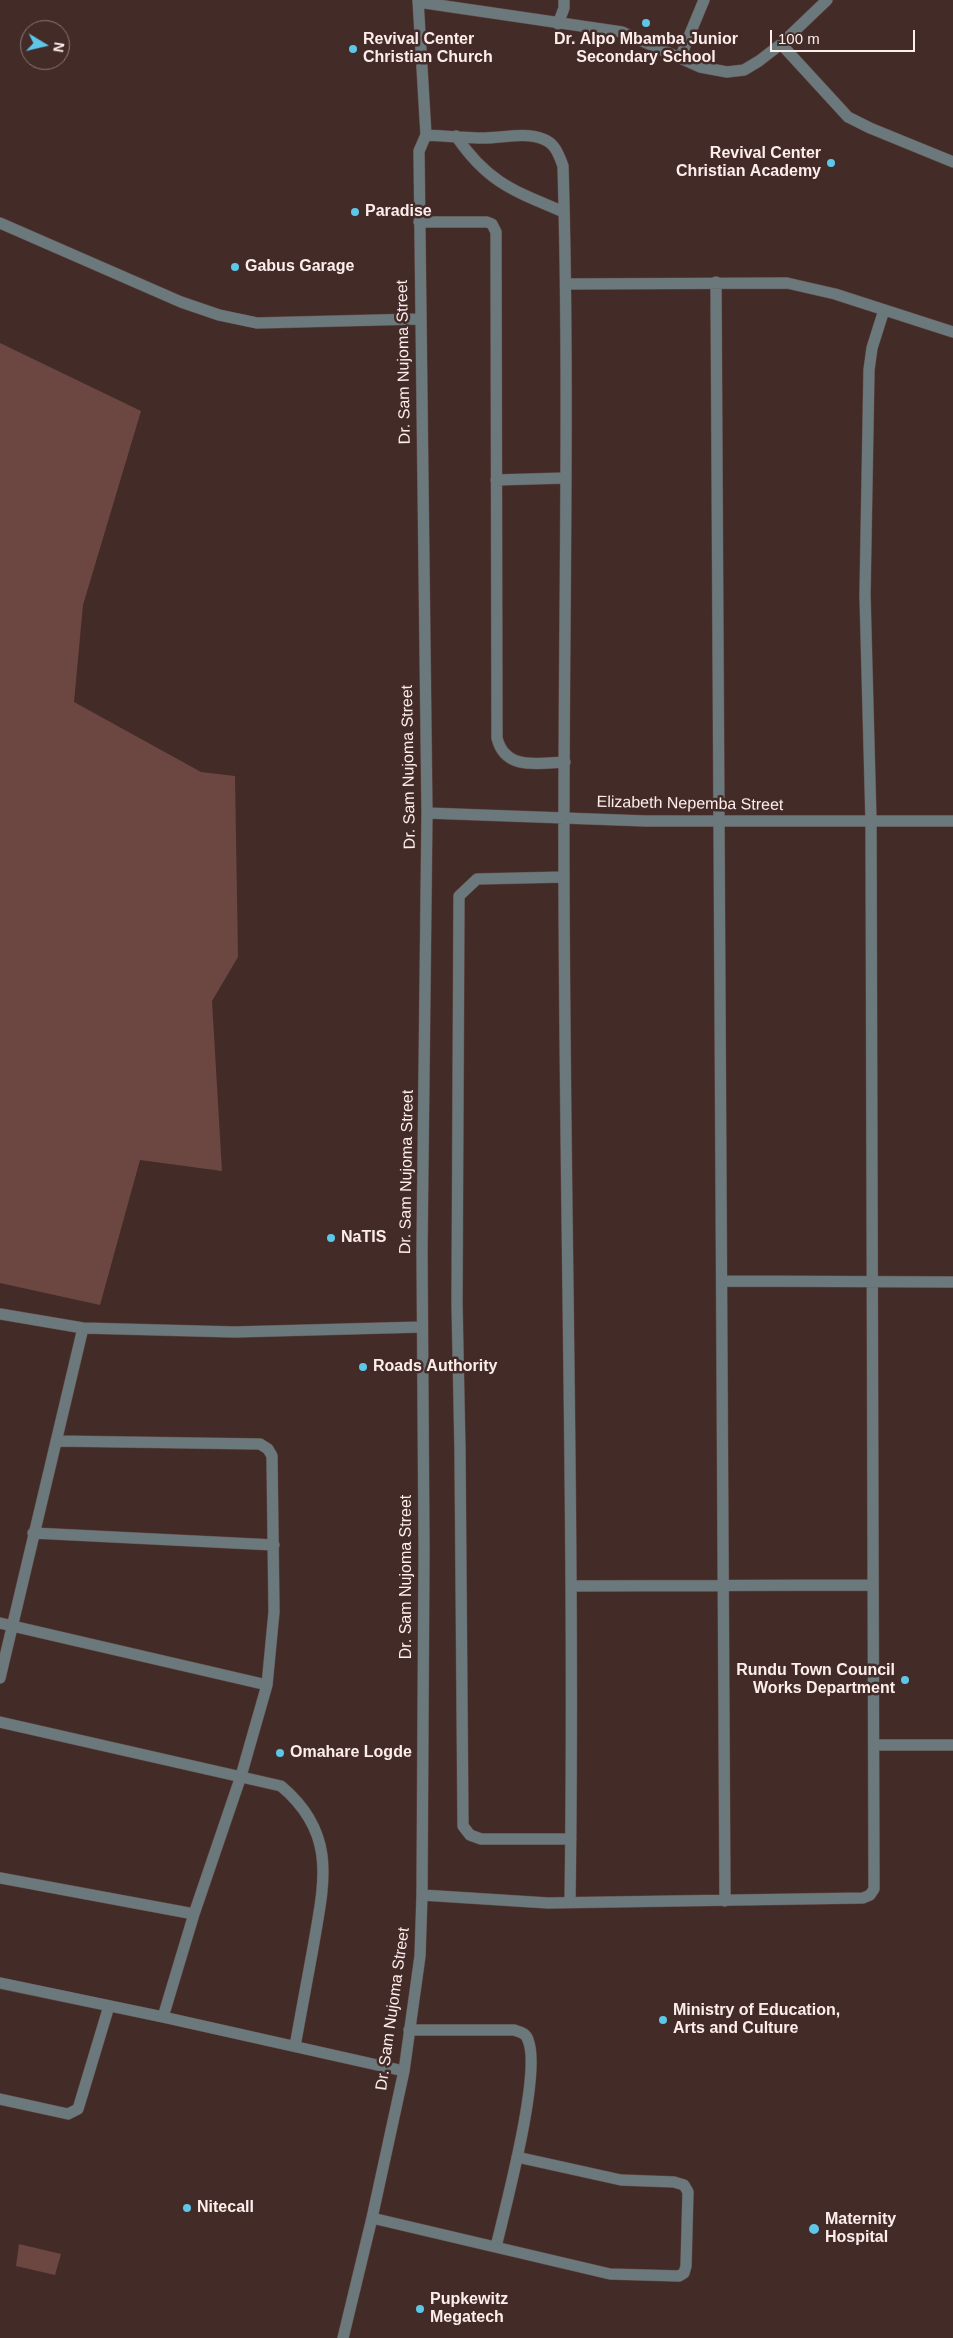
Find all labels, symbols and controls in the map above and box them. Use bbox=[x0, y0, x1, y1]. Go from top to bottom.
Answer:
marker: Dr. Alpo Mbamba Junior Secondary School bbox=[640, 17, 652, 29]
north arrow bbox=[20, 20, 70, 70]
scale bar bbox=[773, 20, 918, 52]
place label: Revival Center Christian Church bbox=[363, 30, 493, 68]
place label: Dr. Alpo Mbamba Junior Secondary School bbox=[554, 30, 738, 68]
text: 100 m bbox=[778, 30, 820, 47]
text: N bbox=[50, 41, 68, 53]
marker: Revival Center Christian Church bbox=[347, 43, 359, 55]
place label: Revival Center Christian Academy bbox=[676, 144, 821, 182]
marker: Revival Center Christian Academy bbox=[825, 157, 837, 169]
place label: Paradise bbox=[365, 202, 432, 222]
marker: Paradise bbox=[349, 206, 361, 218]
place label: Gabus Garage bbox=[245, 257, 354, 277]
marker: Gabus Garage bbox=[229, 261, 241, 273]
street label: Dr. Sam Nujoma Street bbox=[393, 280, 415, 444]
street label: Dr. Sam Nujoma Street bbox=[398, 685, 420, 849]
street label: Elizabeth Nepemba Street bbox=[596, 793, 784, 815]
street label: Dr. Sam Nujoma Street bbox=[396, 1090, 418, 1254]
place label: NaTIS bbox=[341, 1228, 386, 1248]
marker: NaTIS bbox=[325, 1232, 337, 1244]
place label: Roads Authority bbox=[373, 1357, 497, 1377]
marker: Roads Authority bbox=[357, 1361, 369, 1373]
street label: Dr. Sam Nujoma Street bbox=[397, 1495, 417, 1659]
place label: Rundu Town Council Works Department bbox=[736, 1661, 895, 1699]
marker: Rundu Town Council Works Department bbox=[899, 1674, 911, 1686]
place label: Omahare Logde bbox=[290, 1743, 412, 1763]
marker: Omahare Logde bbox=[274, 1747, 286, 1759]
street label: Dr. Sam Nujoma Street bbox=[372, 1926, 414, 2092]
place label: Ministry of Education, Arts and Culture bbox=[673, 2001, 840, 2039]
marker: Ministry of Education, Arts and Culture bbox=[657, 2014, 669, 2026]
place label: Nitecall bbox=[197, 2198, 254, 2218]
marker: Nitecall bbox=[181, 2202, 193, 2214]
place label: Maternity Hospital bbox=[825, 2210, 896, 2248]
marker: Maternity Hospital bbox=[807, 2222, 821, 2236]
place label: Pupkewitz Megatech bbox=[430, 2290, 508, 2328]
marker: Pupkewitz Megatech bbox=[414, 2303, 426, 2315]

